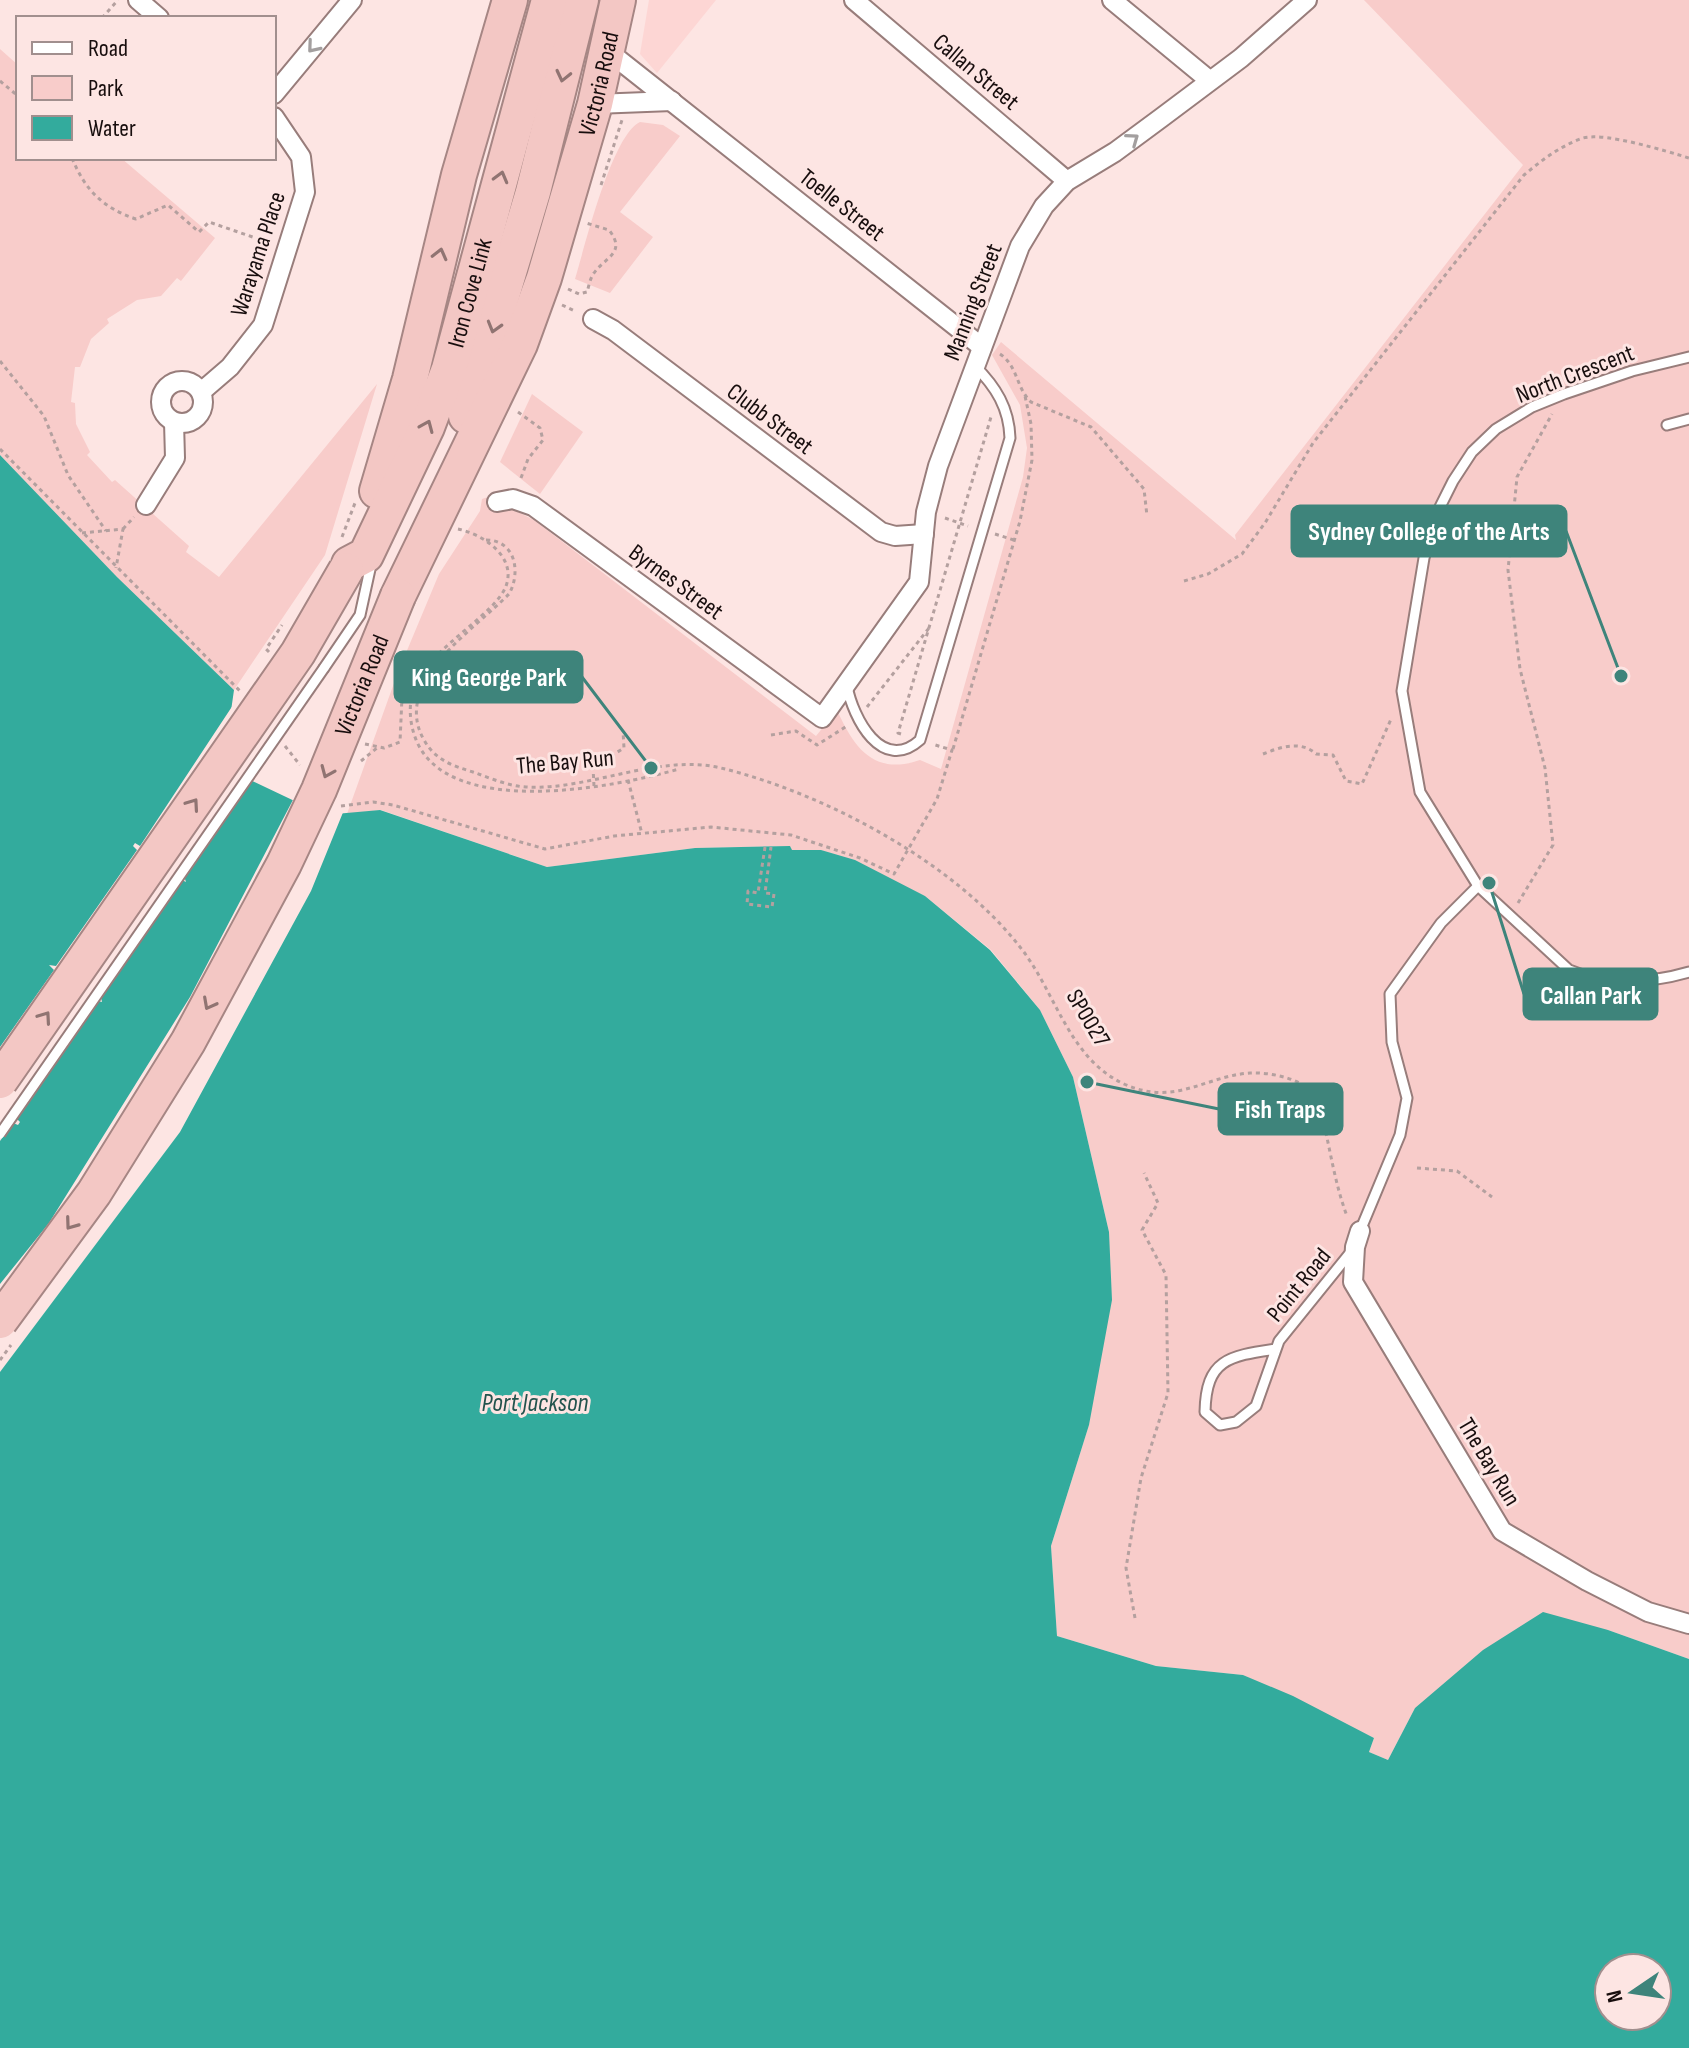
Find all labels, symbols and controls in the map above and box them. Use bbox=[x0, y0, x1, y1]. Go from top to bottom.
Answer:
legend bbox=[16, 16, 276, 160]
street label: Callan Street bbox=[927, 28, 1025, 116]
street label: Victoria Road bbox=[572, 29, 625, 139]
text: Road bbox=[88, 34, 128, 63]
one-way arrow bbox=[308, 38, 323, 52]
one-way arrow bbox=[555, 69, 572, 82]
text: Park bbox=[88, 74, 123, 103]
text: Water bbox=[88, 114, 136, 143]
one-way arrow bbox=[1124, 134, 1138, 149]
street label: Toelle Street bbox=[793, 163, 891, 247]
one-way arrow bbox=[492, 171, 508, 185]
street label: Warayama Place bbox=[224, 188, 292, 320]
street label: Iron Cove Link bbox=[441, 235, 498, 351]
street label: Manning Street bbox=[937, 239, 1009, 365]
one-way arrow bbox=[431, 248, 448, 261]
one-way arrow bbox=[487, 319, 503, 333]
street label: North Crescent bbox=[1512, 338, 1638, 410]
street label: Clubb Street bbox=[721, 377, 819, 461]
one-way arrow bbox=[417, 420, 433, 434]
callout: Sydney College of the Arts bbox=[1292, 506, 1566, 556]
text: Sydney College of the Arts bbox=[1308, 517, 1550, 548]
street label: Byrnes Street bbox=[623, 538, 729, 626]
street label: Victoria Road bbox=[328, 630, 395, 740]
callout: King George Park bbox=[395, 652, 582, 702]
text: King George Park bbox=[411, 663, 567, 694]
street label: The Bay Run bbox=[515, 743, 615, 781]
one-way arrow bbox=[320, 764, 336, 778]
one-way arrow bbox=[183, 798, 198, 812]
callout: Callan Park bbox=[1524, 969, 1657, 1019]
text: Callan Park bbox=[1540, 981, 1642, 1012]
street label: SP0027 bbox=[1060, 984, 1116, 1052]
one-way arrow bbox=[203, 995, 219, 1009]
one-way arrow bbox=[35, 1012, 50, 1026]
callout: Fish Traps bbox=[1219, 1084, 1342, 1134]
text: Fish Traps bbox=[1234, 1095, 1326, 1126]
one-way arrow bbox=[67, 1215, 81, 1230]
street label: Point Road bbox=[1261, 1242, 1337, 1328]
water label: Port Jackson bbox=[482, 1388, 589, 1419]
street label: The Bay Run bbox=[1451, 1413, 1527, 1511]
north arrow bbox=[1593, 1952, 1673, 2032]
text: N bbox=[1600, 1987, 1629, 2005]

